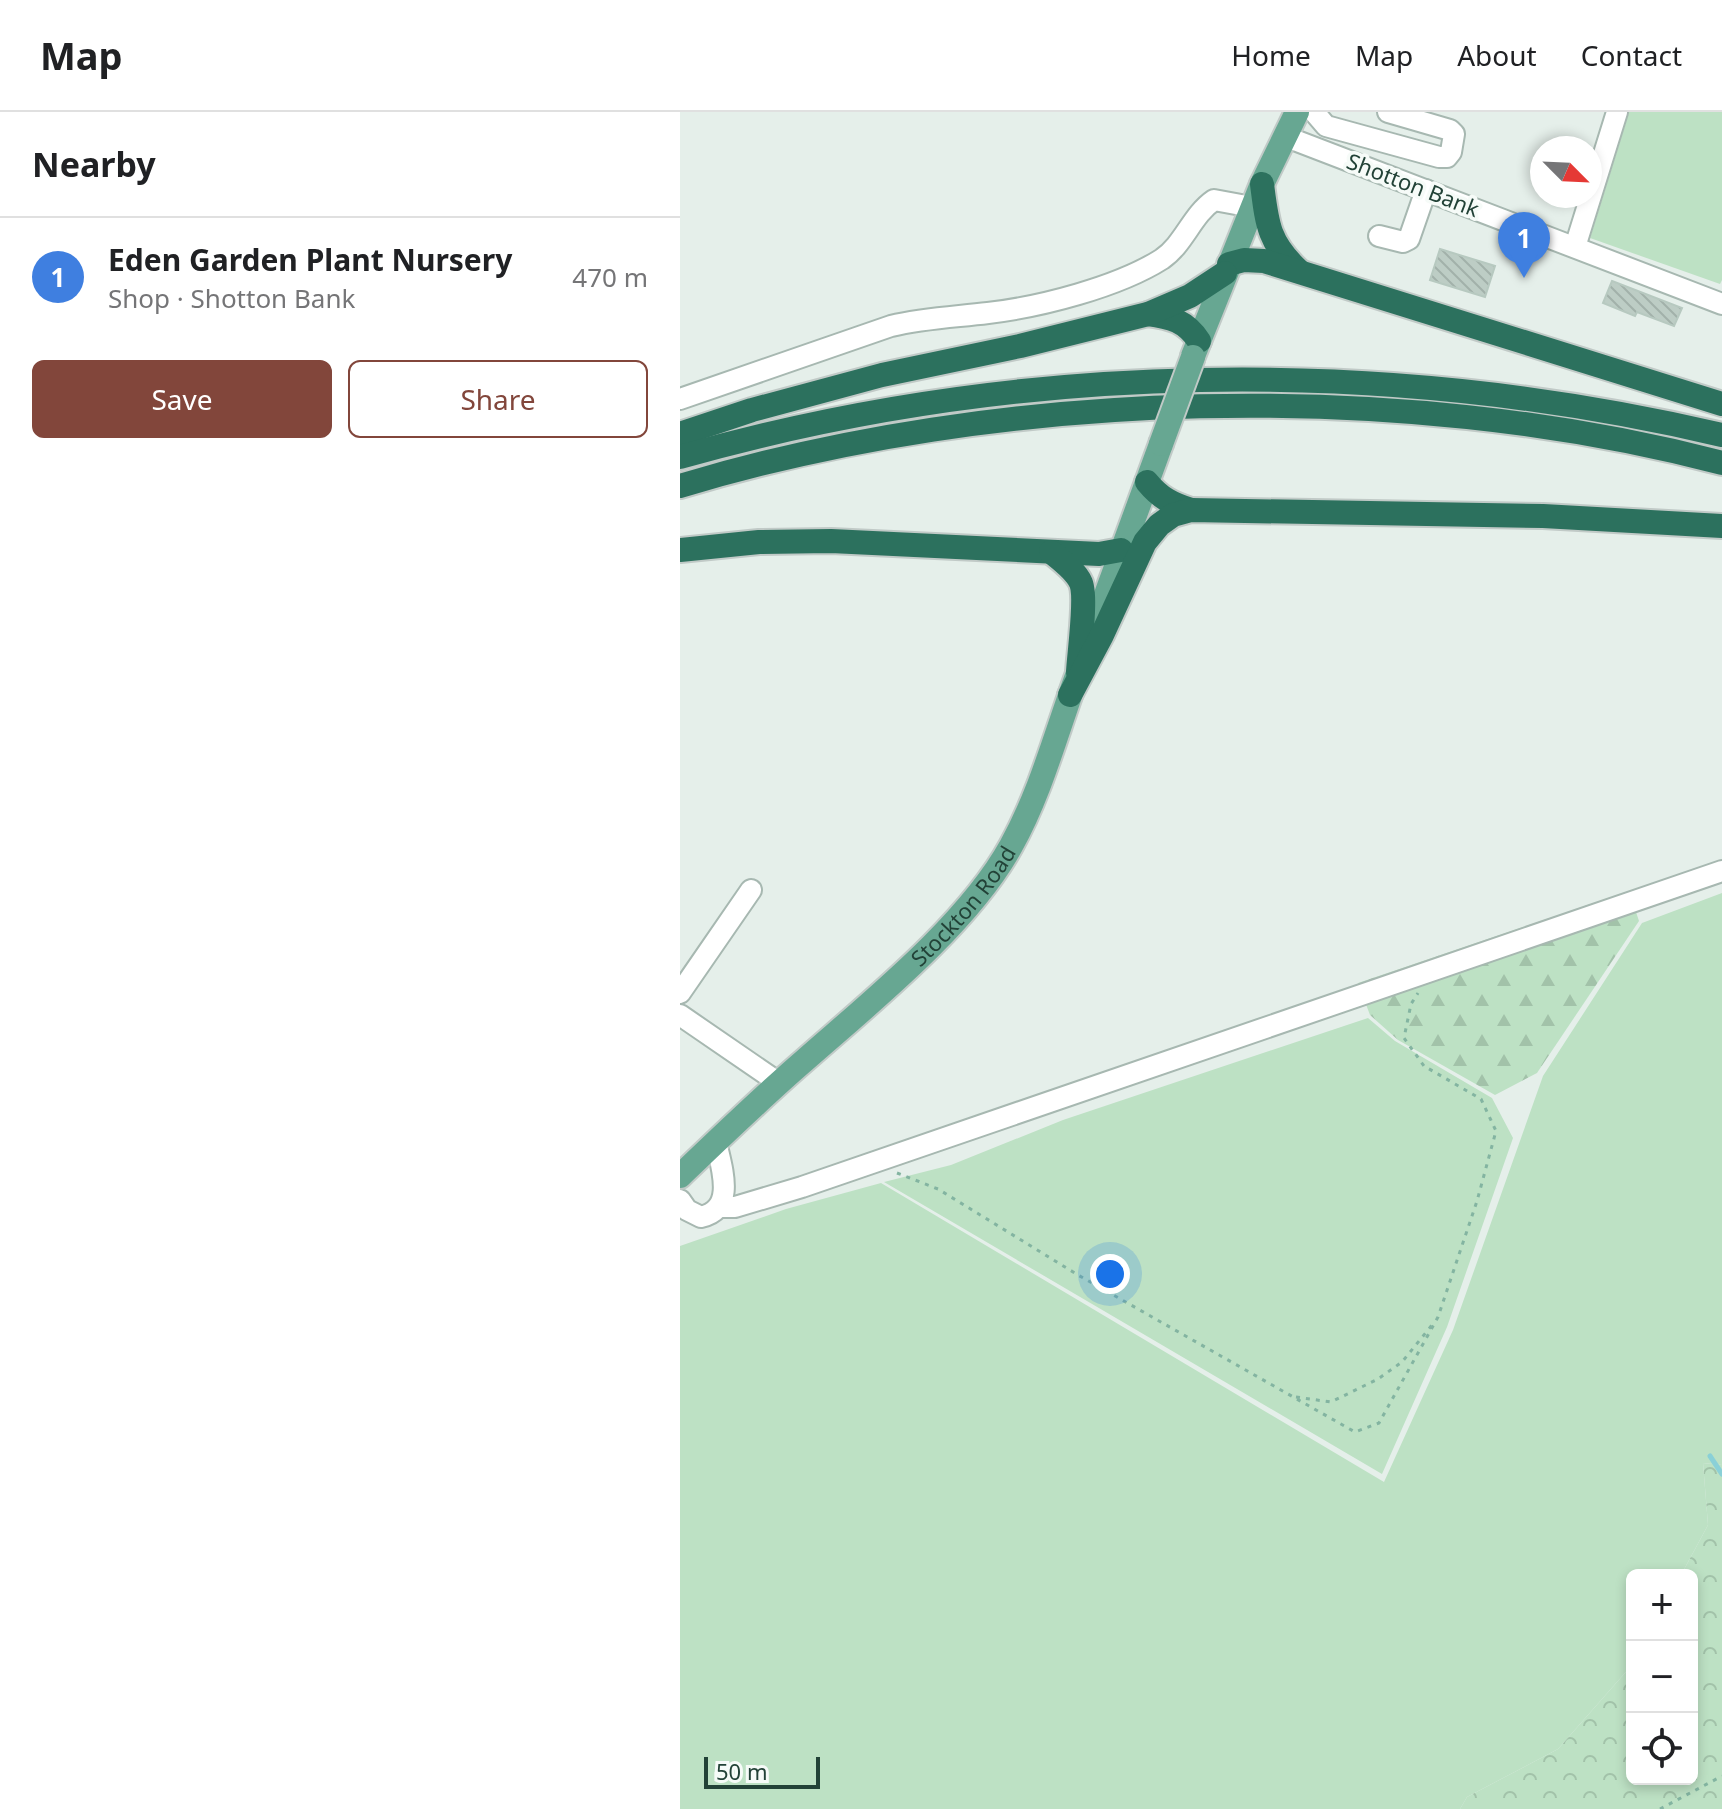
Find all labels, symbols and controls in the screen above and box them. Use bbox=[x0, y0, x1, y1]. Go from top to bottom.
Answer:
text: Map bbox=[40, 29, 123, 81]
text: Home bbox=[1231, 36, 1311, 74]
text: Map bbox=[1355, 36, 1413, 74]
text: About bbox=[1457, 36, 1537, 74]
text: Contact bbox=[1581, 36, 1682, 74]
north arrow bbox=[1530, 136, 1602, 208]
text: Nearby bbox=[32, 141, 156, 187]
street label: Shotton Bank bbox=[1343, 145, 1484, 223]
pin: 1 bbox=[1498, 212, 1550, 278]
text: Eden Garden Plant Nursery bbox=[108, 239, 512, 280]
text: 1 bbox=[51, 259, 65, 295]
text: 470 m bbox=[572, 259, 648, 295]
text: Shop · Shotton Bank bbox=[108, 280, 355, 316]
button: Save bbox=[32, 360, 332, 438]
button: Share bbox=[348, 360, 648, 438]
street label: Stockton Road bbox=[904, 840, 1022, 972]
your location bbox=[1090, 1254, 1130, 1294]
map controls bbox=[1626, 1569, 1698, 1785]
button: + bbox=[1626, 1569, 1698, 1641]
button: − bbox=[1626, 1641, 1698, 1713]
button: locate bbox=[1626, 1713, 1698, 1785]
scale bar bbox=[704, 1753, 820, 1789]
text: 50 m bbox=[716, 1756, 767, 1786]

